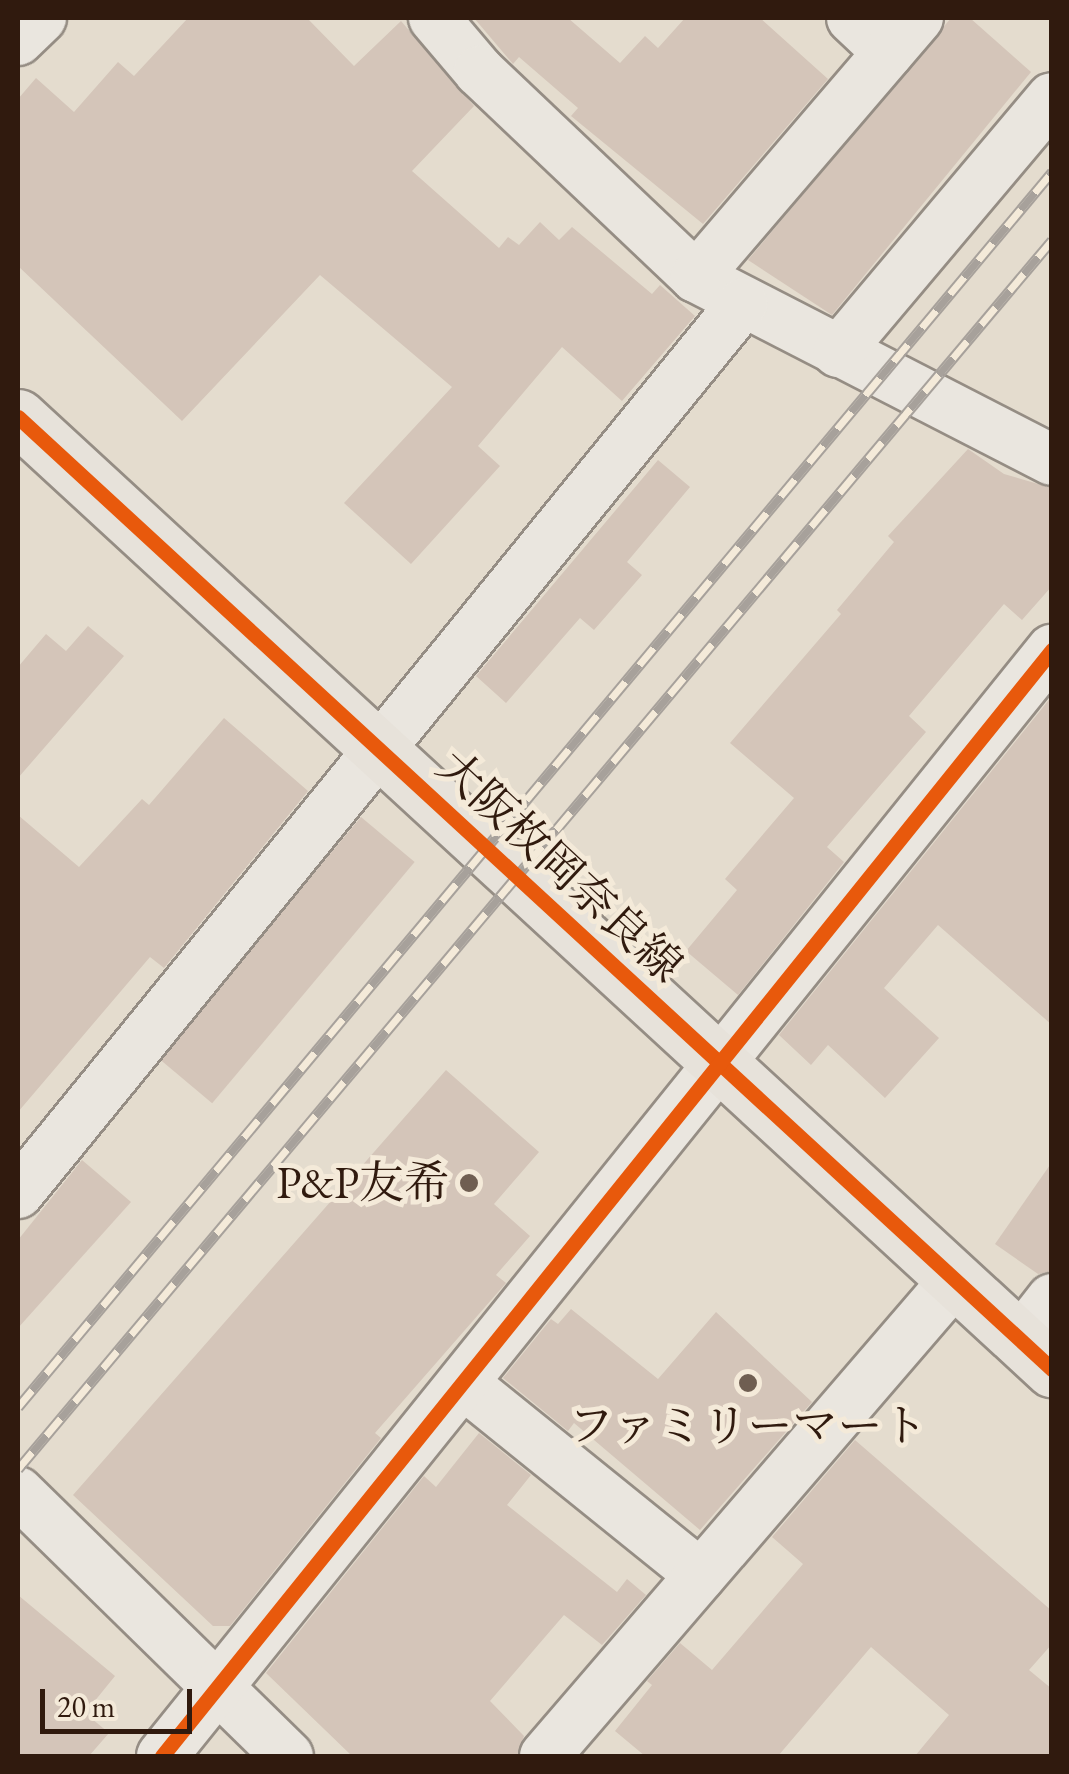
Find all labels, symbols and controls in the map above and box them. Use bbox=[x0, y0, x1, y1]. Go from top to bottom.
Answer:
street label: 大阪枚岡奈良線 bbox=[426, 739, 694, 993]
place label: P&P友希 bbox=[276, 1156, 449, 1210]
marker: P&P友希 bbox=[458, 1172, 480, 1194]
marker: ファミリーマート bbox=[737, 1372, 759, 1394]
place label: ファミリーマート bbox=[568, 1399, 928, 1453]
scale bar bbox=[45, 1669, 198, 1731]
text: 20 m bbox=[57, 1687, 115, 1726]

